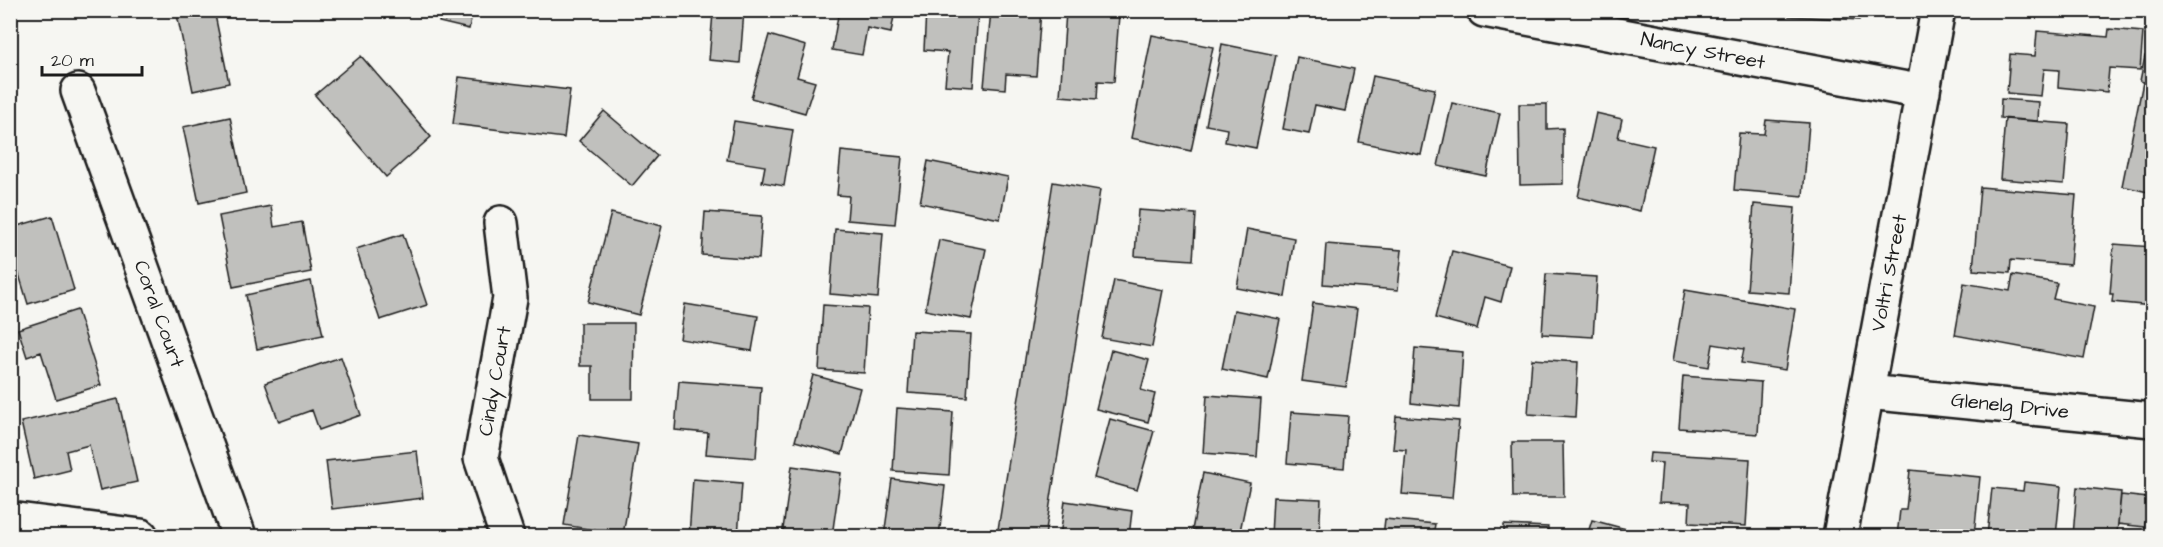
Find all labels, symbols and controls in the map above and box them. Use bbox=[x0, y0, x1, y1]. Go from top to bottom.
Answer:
street label: Nancy Street bbox=[1638, 25, 1768, 78]
scale bar bbox=[42, 39, 142, 77]
text: 20 m bbox=[51, 48, 94, 73]
street label: Voltri Street bbox=[1864, 212, 1914, 334]
street label: Coral Court bbox=[127, 256, 191, 372]
street label: Cindy Court bbox=[472, 324, 519, 438]
street label: Glenelg Drive bbox=[1950, 386, 2070, 427]

